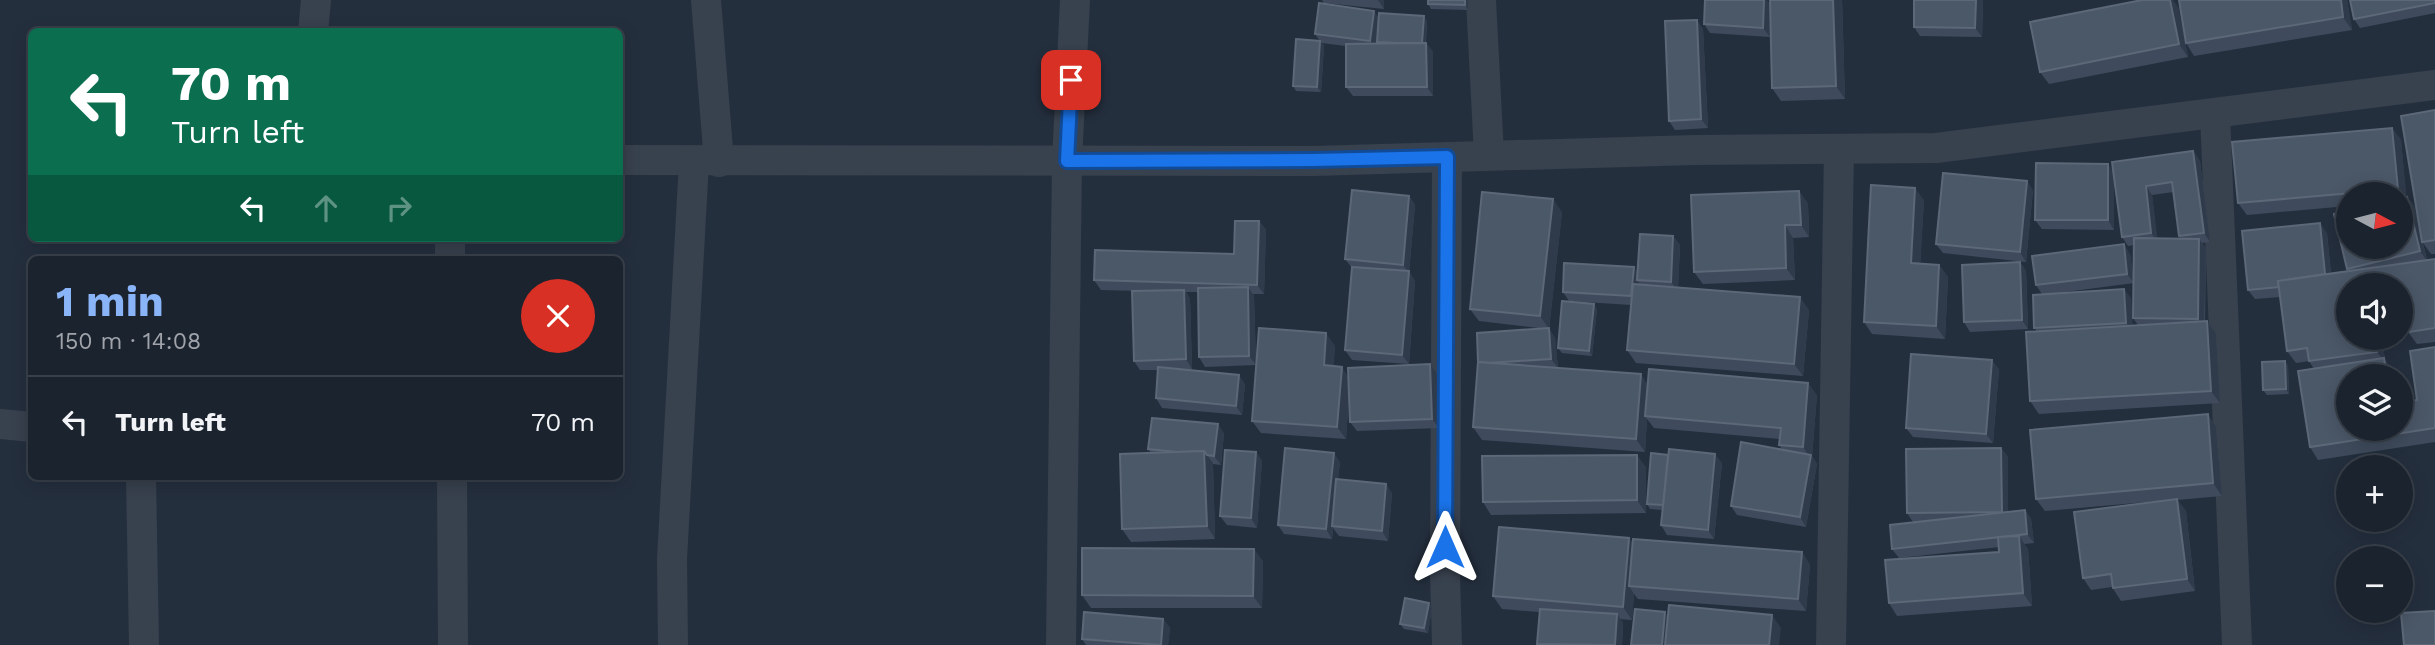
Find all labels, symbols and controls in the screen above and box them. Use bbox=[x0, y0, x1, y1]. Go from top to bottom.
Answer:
pin bbox=[1041, 50, 1101, 110]
text: 70 m bbox=[171, 54, 291, 112]
icon: left bbox=[56, 56, 147, 147]
icon: arrive bbox=[1052, 61, 1090, 99]
text: Turn left bbox=[171, 113, 304, 151]
north arrow bbox=[2336, 182, 2413, 259]
map controls bbox=[2336, 182, 2413, 623]
icon: left bbox=[234, 189, 272, 227]
icon: ahead bbox=[307, 189, 345, 227]
icon: right bbox=[380, 189, 418, 227]
button: sound bbox=[2336, 273, 2413, 350]
text: 1 min bbox=[56, 277, 164, 326]
button: close bbox=[521, 279, 595, 353]
text: 150 m · 14:08 bbox=[56, 328, 201, 355]
button: layers bbox=[2336, 364, 2413, 441]
icon: left bbox=[56, 403, 94, 441]
text: Turn left bbox=[115, 407, 226, 437]
text: 70 m bbox=[531, 407, 595, 437]
button: + bbox=[2336, 455, 2413, 532]
position arrow bbox=[1408, 510, 1482, 584]
button: − bbox=[2336, 546, 2413, 623]

